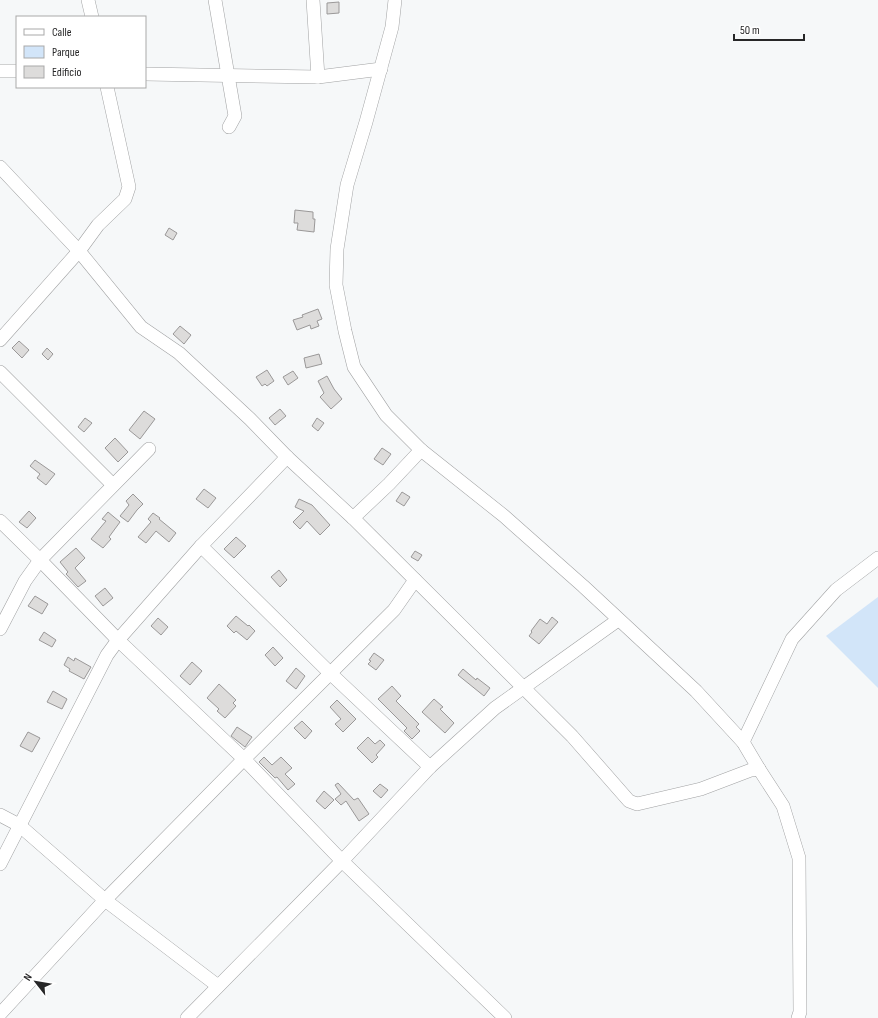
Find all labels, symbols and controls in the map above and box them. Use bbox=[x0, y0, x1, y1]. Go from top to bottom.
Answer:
legend bbox=[16, 16, 146, 88]
scale bar bbox=[734, 16, 804, 42]
text: 50 m bbox=[740, 23, 760, 38]
text: Calle bbox=[52, 25, 72, 40]
text: Parque bbox=[52, 45, 80, 60]
text: Edificio bbox=[52, 65, 81, 80]
north arrow bbox=[16, 962, 56, 1002]
text: N bbox=[21, 971, 35, 983]

